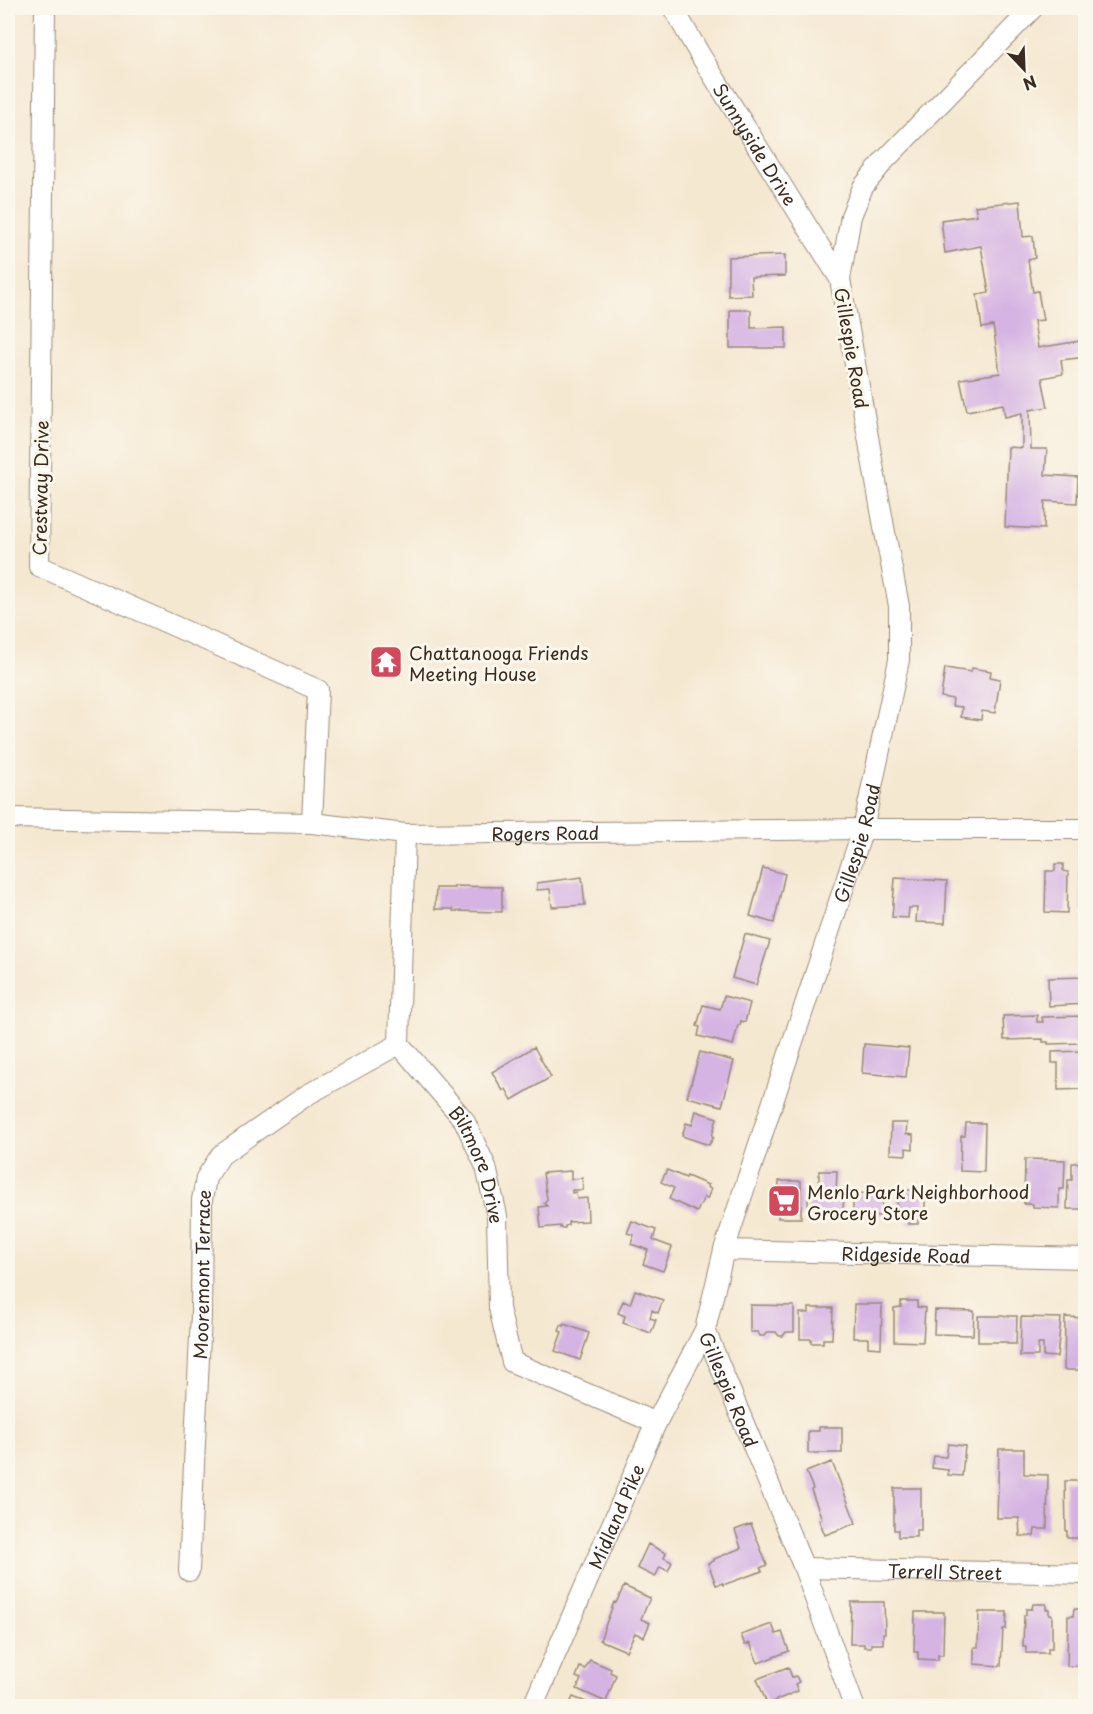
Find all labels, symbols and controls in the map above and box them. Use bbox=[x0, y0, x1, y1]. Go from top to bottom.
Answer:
north arrow bbox=[994, 39, 1054, 99]
text: N bbox=[1020, 70, 1041, 97]
street label: Sunnyside Drive bbox=[707, 77, 804, 210]
street label: Gillespie Road bbox=[828, 285, 876, 411]
street label: Crestway Drive bbox=[25, 420, 55, 556]
place label: Chattanooga Friends Meeting House bbox=[409, 639, 589, 687]
temple icon: Chattanooga Friends Meeting House bbox=[368, 644, 404, 680]
street label: Gillespie Road bbox=[826, 781, 886, 906]
street label: Rogers Road bbox=[491, 818, 599, 847]
street label: Biltmore Drive bbox=[443, 1099, 511, 1224]
place label: Menlo Park Neighborhood Grocery Store bbox=[807, 1178, 1029, 1226]
supermarket icon: Menlo Park Neighborhood Grocery Store bbox=[766, 1183, 802, 1219]
street label: Mooremont Terrace bbox=[185, 1187, 217, 1360]
street label: Ridgeside Road bbox=[841, 1239, 971, 1269]
street label: Gillespie Road bbox=[694, 1327, 766, 1451]
street label: Midland Pike bbox=[581, 1459, 650, 1573]
street label: Terrell Street bbox=[888, 1556, 1002, 1586]

